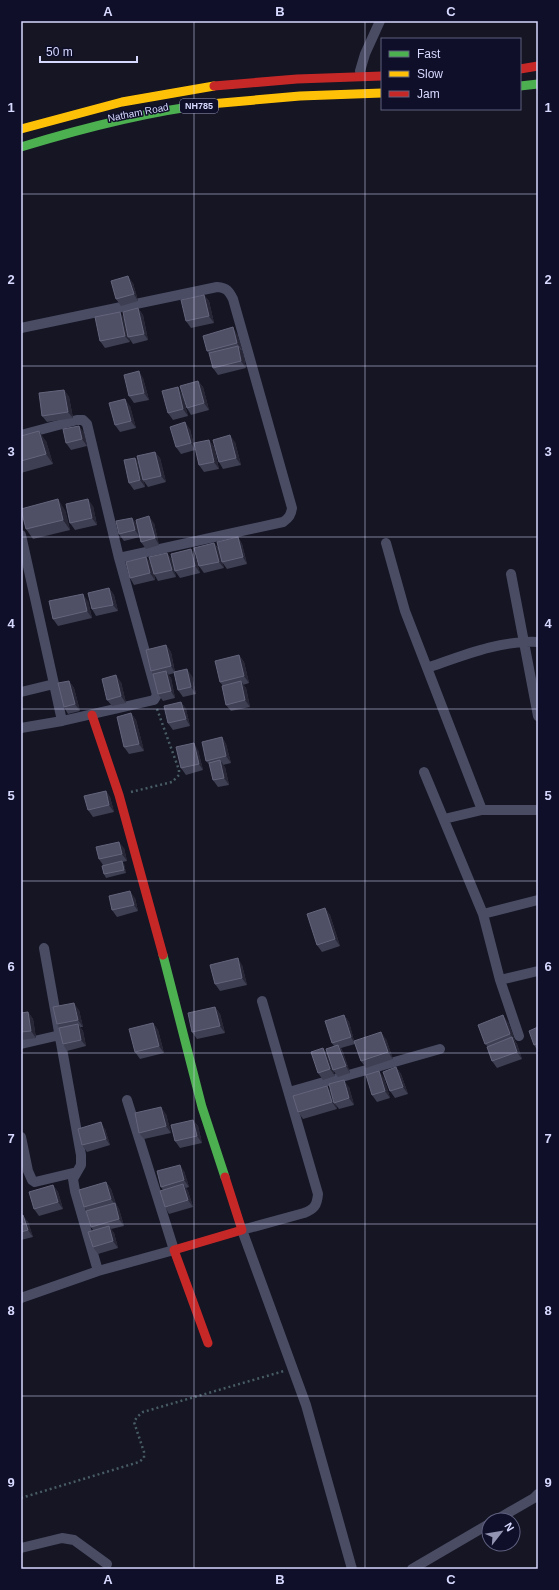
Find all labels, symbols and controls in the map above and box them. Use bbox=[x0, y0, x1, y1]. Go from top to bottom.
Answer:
text: A bbox=[103, 4, 113, 19]
text: B bbox=[275, 4, 285, 19]
text: C bbox=[446, 4, 456, 19]
scale bar bbox=[40, 38, 137, 64]
legend bbox=[381, 38, 521, 110]
text: 50 m bbox=[46, 45, 73, 59]
text: Fast bbox=[417, 47, 441, 61]
text: Slow bbox=[417, 67, 443, 81]
text: Jam bbox=[417, 87, 440, 101]
road number: NH785 bbox=[180, 99, 218, 113]
text: 1 bbox=[7, 100, 15, 115]
text: 1 bbox=[544, 100, 552, 115]
street label: Natham Road bbox=[107, 101, 169, 124]
text: 2 bbox=[7, 272, 15, 287]
text: 2 bbox=[544, 272, 552, 287]
text: 3 bbox=[7, 444, 15, 459]
text: 3 bbox=[544, 444, 552, 459]
text: 4 bbox=[7, 616, 15, 631]
text: 4 bbox=[544, 616, 552, 631]
text: 5 bbox=[7, 788, 15, 803]
text: 5 bbox=[544, 788, 552, 803]
text: 6 bbox=[7, 959, 15, 974]
text: 6 bbox=[544, 959, 552, 974]
text: 7 bbox=[7, 1131, 15, 1146]
text: 7 bbox=[544, 1131, 552, 1146]
text: 8 bbox=[7, 1303, 15, 1318]
text: 8 bbox=[544, 1303, 552, 1318]
text: 9 bbox=[7, 1475, 15, 1490]
text: 9 bbox=[544, 1475, 552, 1490]
north arrow bbox=[481, 1512, 521, 1552]
text: N bbox=[502, 1520, 517, 1533]
text: A bbox=[103, 1572, 113, 1587]
text: B bbox=[275, 1572, 285, 1587]
text: C bbox=[446, 1572, 456, 1587]

